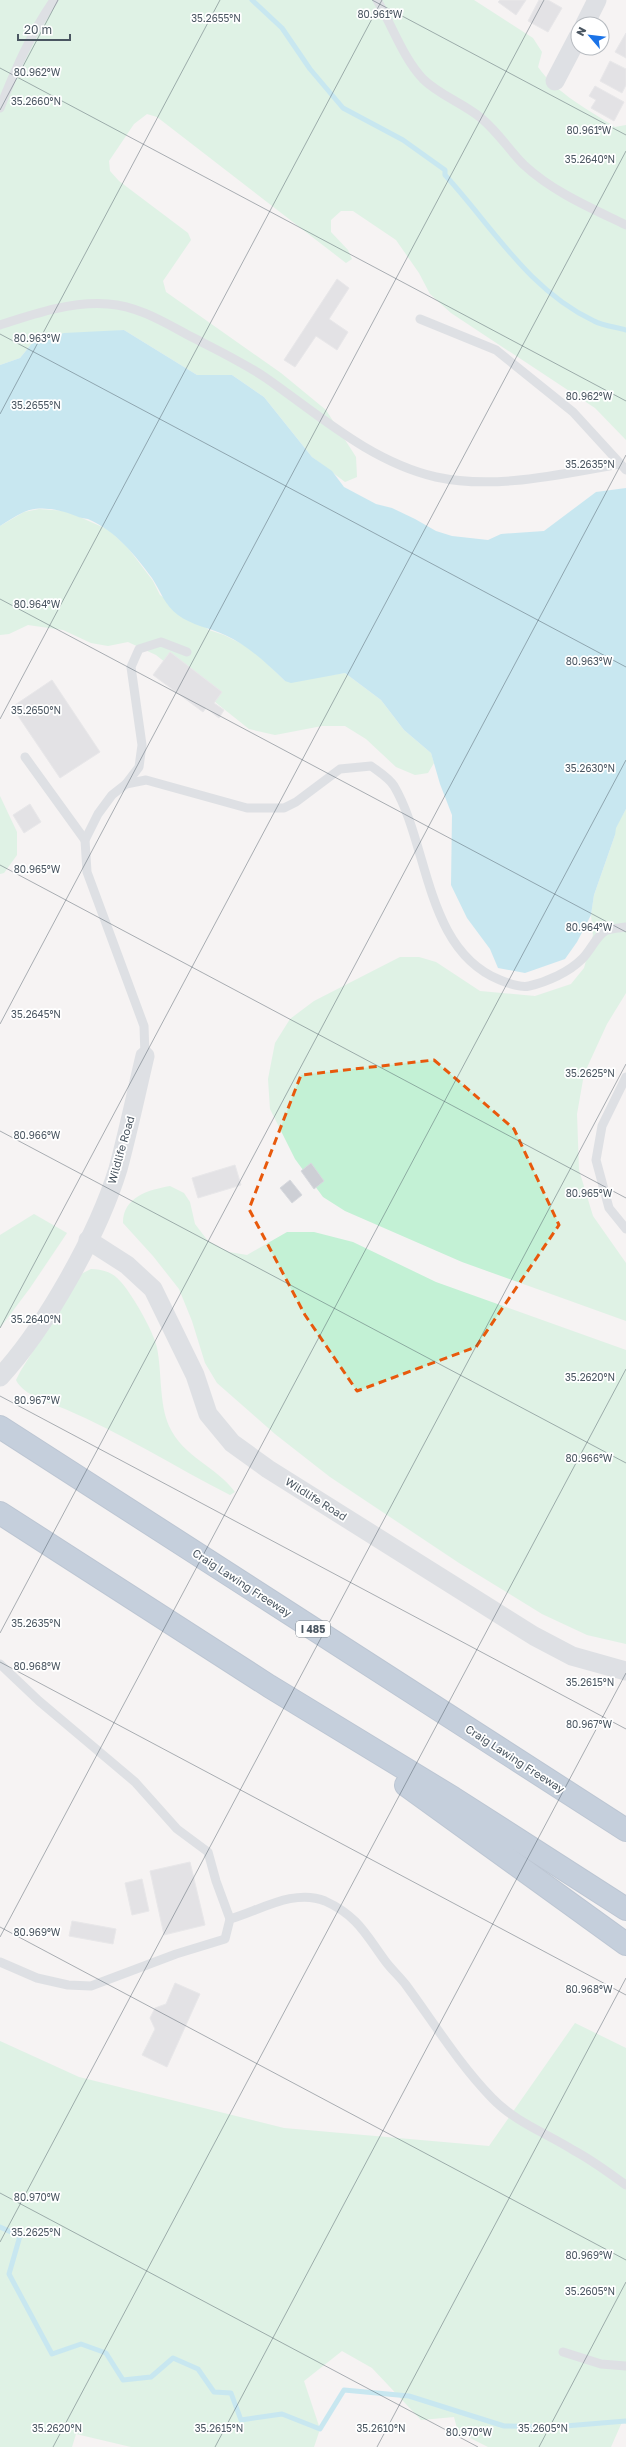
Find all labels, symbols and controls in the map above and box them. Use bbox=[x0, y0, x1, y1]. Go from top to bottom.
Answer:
text: 80.961°W bbox=[358, 8, 403, 20]
text: 35.2655°N bbox=[191, 12, 241, 24]
scale bar bbox=[18, 16, 70, 42]
north arrow bbox=[570, 16, 610, 56]
text: 20 m bbox=[24, 22, 52, 37]
text: N bbox=[573, 24, 588, 38]
text: 80.962°W bbox=[14, 66, 61, 78]
text: 35.2660°N bbox=[11, 95, 61, 107]
text: 80.961°W bbox=[567, 124, 612, 136]
text: 35.2640°N bbox=[565, 153, 615, 165]
text: 80.963°W bbox=[14, 332, 61, 344]
text: 80.962°W bbox=[566, 390, 613, 402]
text: 35.2655°N bbox=[11, 399, 61, 411]
text: 35.2635°N bbox=[565, 458, 615, 470]
text: 80.964°W bbox=[14, 598, 61, 610]
text: 80.963°W bbox=[566, 655, 613, 667]
text: 35.2650°N bbox=[11, 704, 61, 716]
text: 35.2630°N bbox=[565, 762, 615, 774]
text: 80.965°W bbox=[14, 863, 61, 875]
text: 80.964°W bbox=[566, 921, 613, 933]
text: 35.2645°N bbox=[11, 1008, 61, 1020]
text: 35.2625°N bbox=[565, 1067, 615, 1079]
street label: Wildlife Road bbox=[105, 1114, 136, 1185]
text: 80.966°W bbox=[14, 1129, 61, 1141]
text: 80.965°W bbox=[566, 1187, 613, 1199]
text: 35.2640°N bbox=[11, 1313, 61, 1325]
text: 35.2620°N bbox=[565, 1371, 615, 1383]
text: 80.967°W bbox=[14, 1394, 60, 1406]
text: 80.966°W bbox=[566, 1452, 613, 1464]
street label: Wildlife Road bbox=[283, 1474, 349, 1523]
street label: Craig Lawing Freeway bbox=[190, 1546, 294, 1619]
text: 35.2635°N bbox=[11, 1617, 61, 1629]
road number: I 485 bbox=[296, 1621, 330, 1637]
text: 80.968°W bbox=[14, 1660, 61, 1672]
text: 35.2615°N bbox=[566, 1676, 614, 1688]
text: 80.967°W bbox=[566, 1718, 612, 1730]
street label: Craig Lawing Freeway bbox=[463, 1722, 567, 1795]
text: 80.969°W bbox=[14, 1926, 61, 1938]
text: 80.968°W bbox=[566, 1983, 613, 1995]
text: 80.970°W bbox=[14, 2191, 61, 2203]
text: 35.2625°N bbox=[11, 2226, 61, 2238]
text: 80.969°W bbox=[566, 2249, 613, 2261]
text: 35.2605°N bbox=[565, 2285, 615, 2297]
text: 35.2620°N bbox=[32, 2422, 82, 2434]
text: 35.2615°N bbox=[195, 2422, 243, 2434]
text: 35.2610°N bbox=[356, 2422, 406, 2434]
text: 35.2605°N bbox=[518, 2422, 568, 2434]
text: 80.970°W bbox=[446, 2426, 493, 2438]

